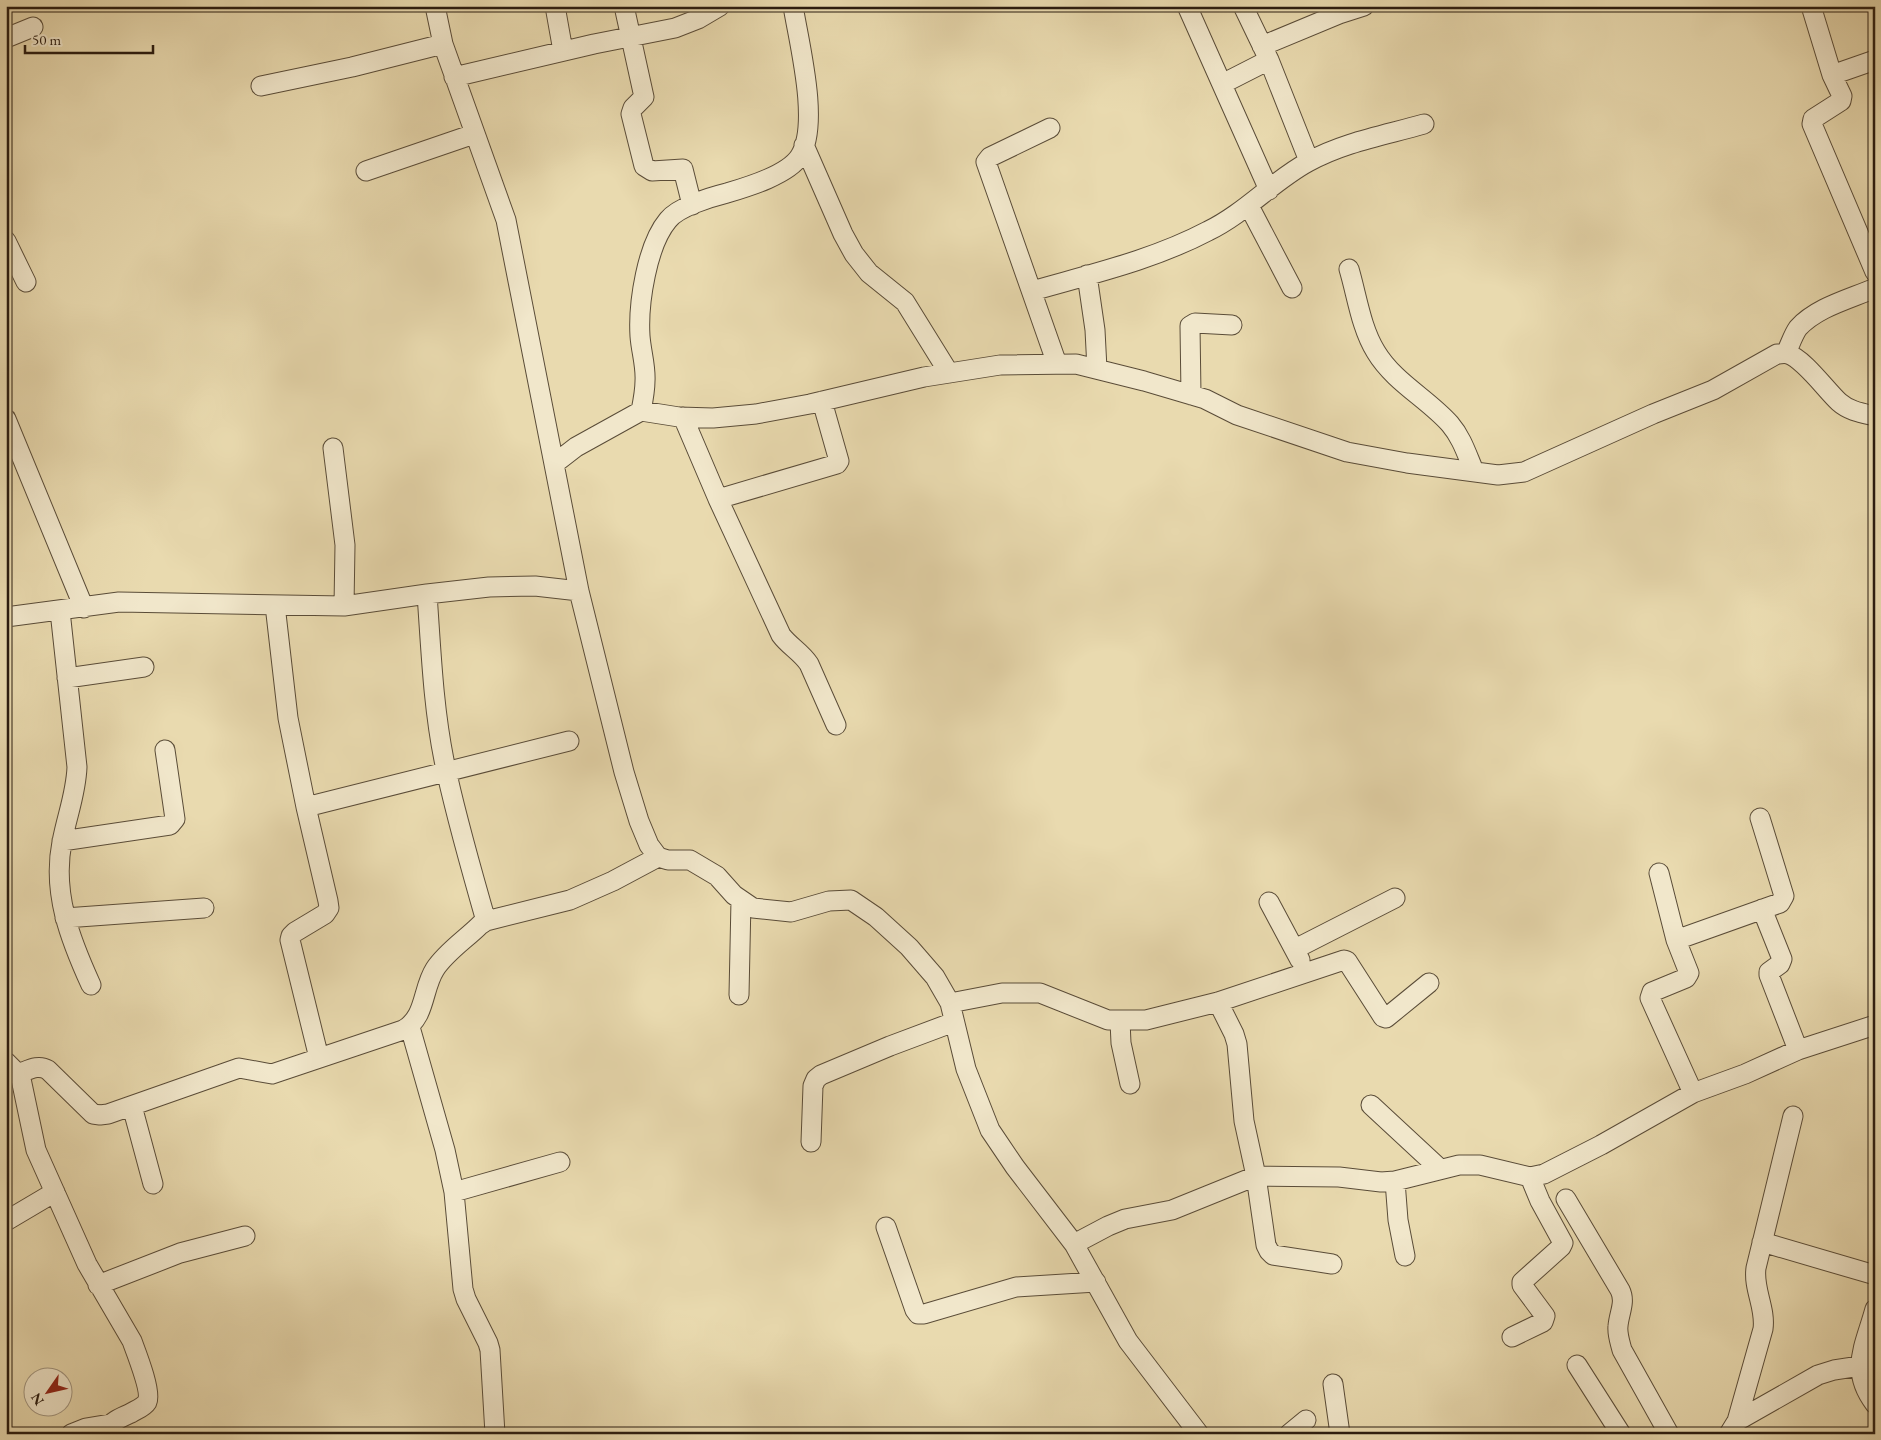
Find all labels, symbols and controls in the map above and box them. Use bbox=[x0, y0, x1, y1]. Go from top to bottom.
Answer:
scale bar bbox=[25, 22, 152, 54]
text: 50 m bbox=[32, 30, 61, 49]
north arrow bbox=[22, 1368, 72, 1418]
text: N bbox=[26, 1389, 48, 1409]

